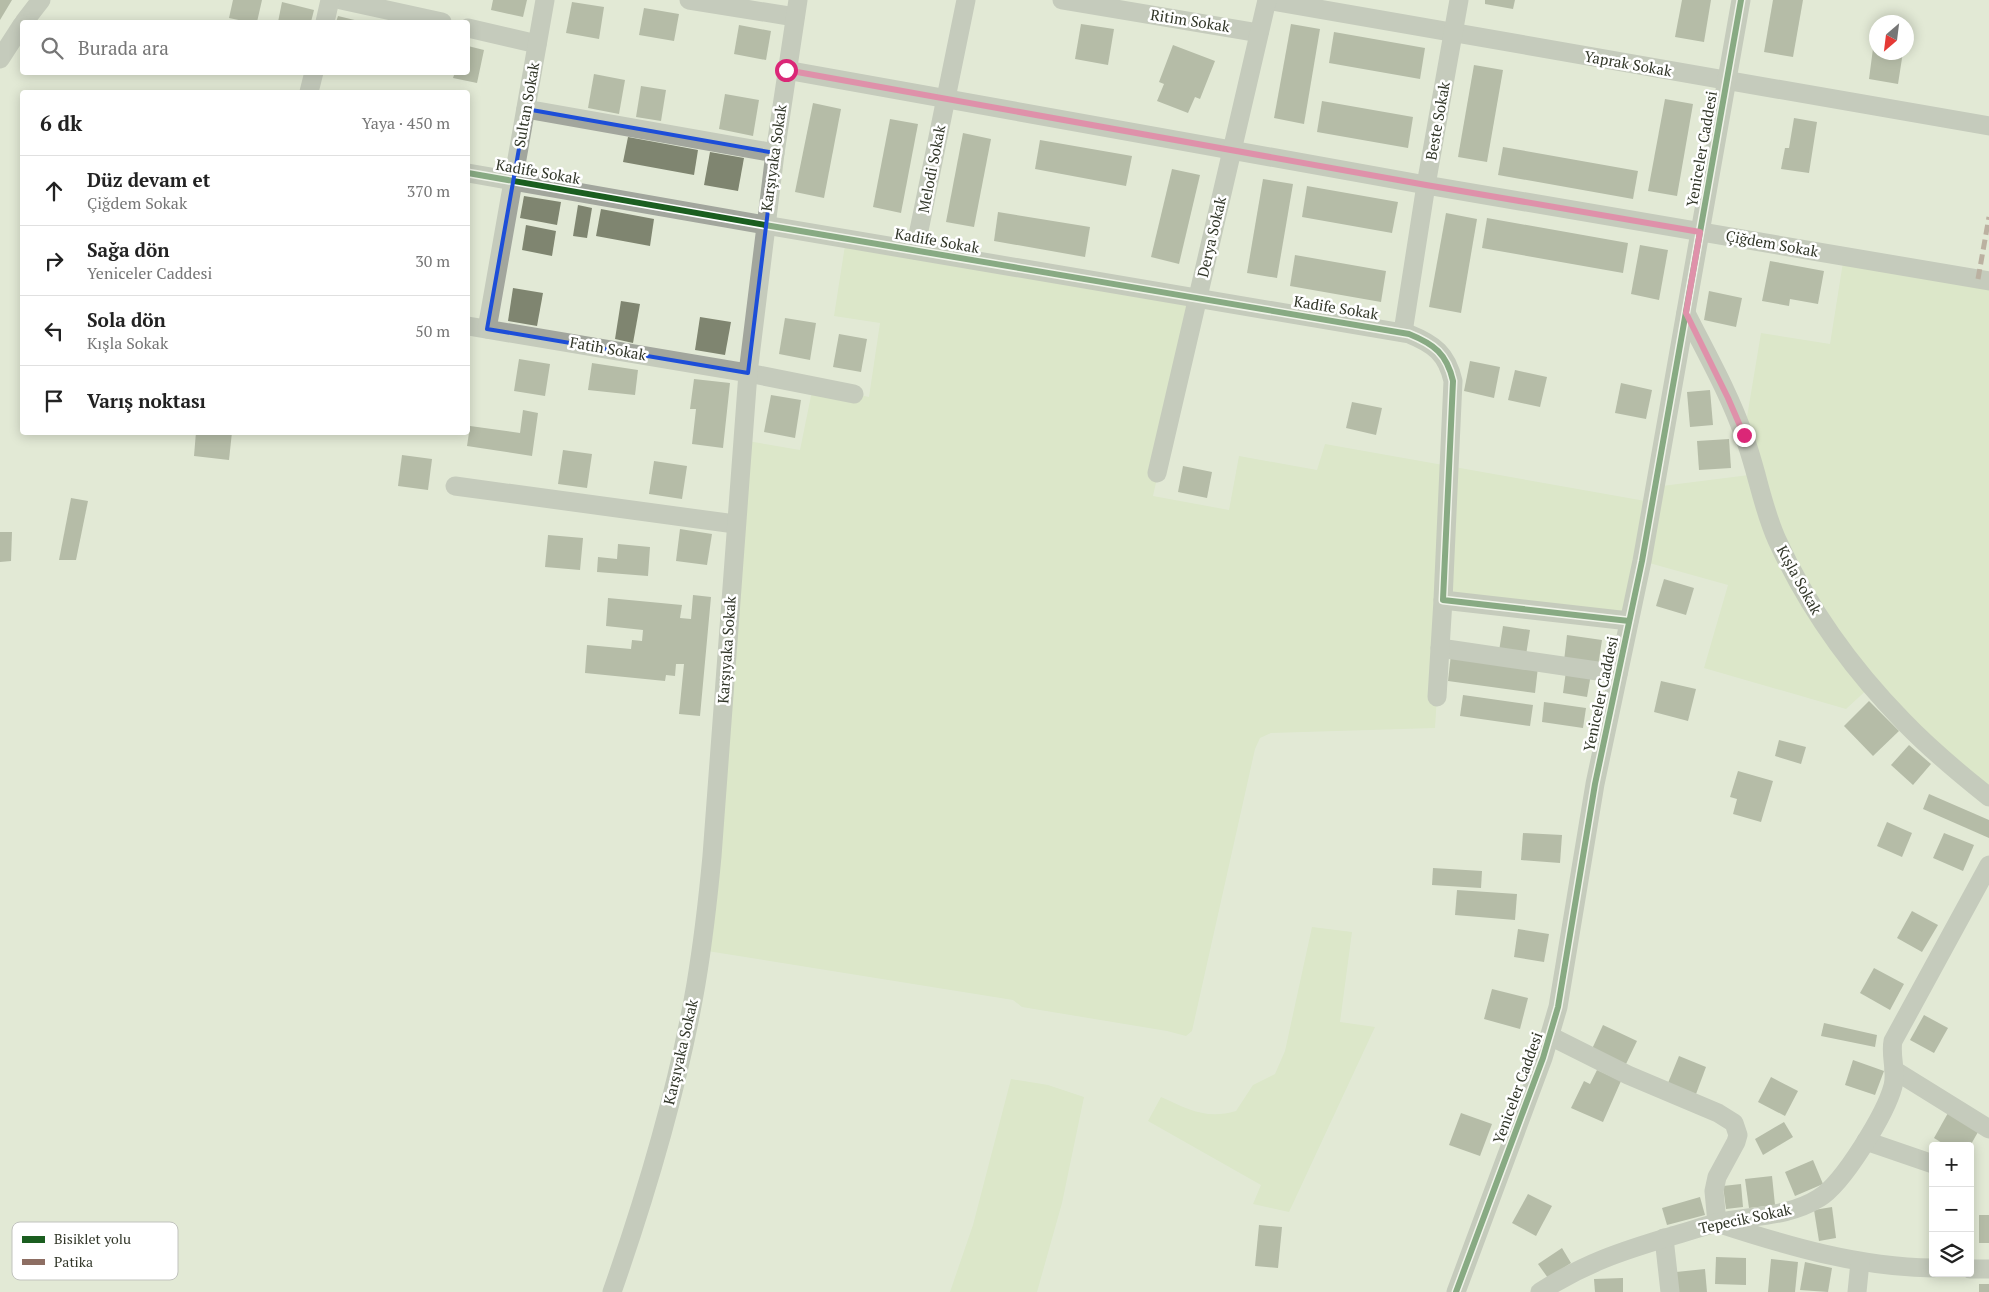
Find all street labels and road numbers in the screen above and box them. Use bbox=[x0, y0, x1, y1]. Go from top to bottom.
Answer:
street label: Ritim Sokak bbox=[1149, 4, 1232, 36]
street label: Yaprak Sokak bbox=[1583, 45, 1674, 81]
street label: Sultan Sokak bbox=[509, 60, 543, 149]
street label: Beste Sokak bbox=[1420, 80, 1454, 162]
street label: Yeniceler Caddesi bbox=[1681, 89, 1721, 208]
street label: Karşıyaka Sokak bbox=[756, 103, 790, 213]
street label: Melodi Sokak bbox=[913, 123, 949, 215]
street label: Kadife Sokak bbox=[494, 154, 582, 188]
street label: Derya Sokak bbox=[1192, 194, 1230, 279]
street label: Kadife Sokak bbox=[893, 223, 981, 257]
street label: Çiğdem Sokak bbox=[1724, 225, 1820, 261]
street label: Kadife Sokak bbox=[1292, 290, 1380, 324]
street label: Fatih Sokak bbox=[568, 331, 648, 365]
street label: Kışla Sokak bbox=[1773, 541, 1827, 618]
street label: Karşıyaka Sokak bbox=[712, 595, 740, 704]
street label: Yeniceler Caddesi bbox=[1578, 634, 1622, 753]
street label: Karşıyaka Sokak bbox=[658, 997, 702, 1107]
street label: Yeniceler Caddesi bbox=[1488, 1029, 1547, 1146]
street label: Tepecik Sokak bbox=[1697, 1198, 1793, 1238]

